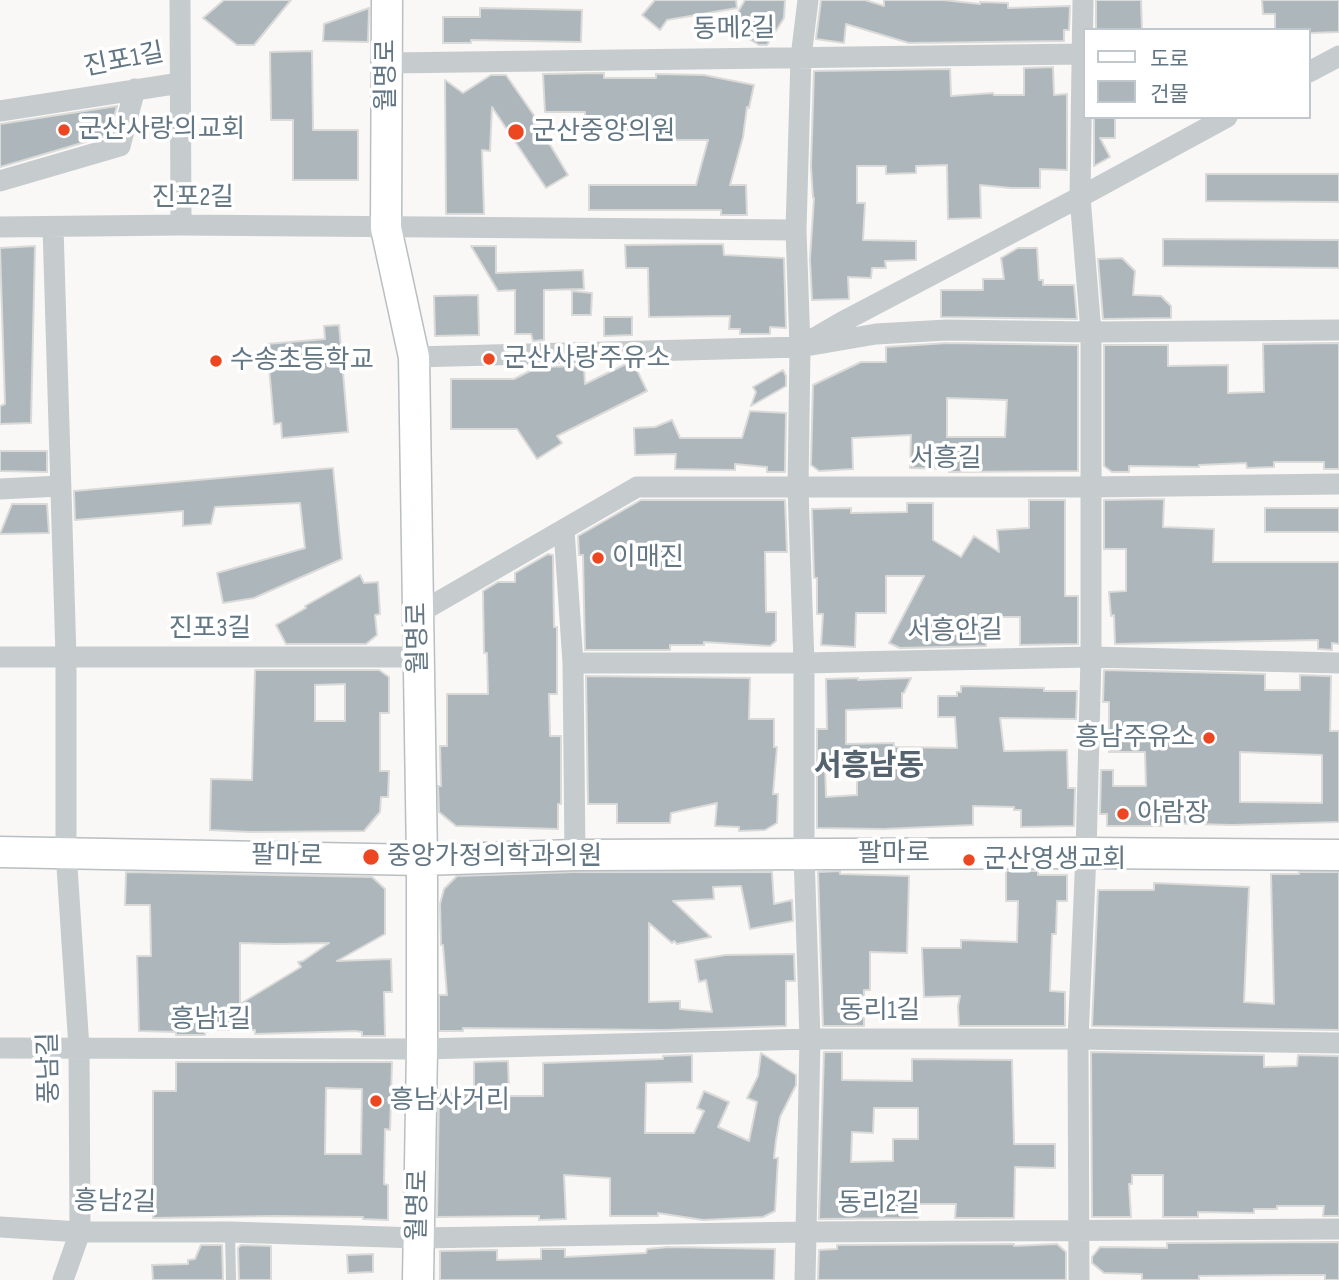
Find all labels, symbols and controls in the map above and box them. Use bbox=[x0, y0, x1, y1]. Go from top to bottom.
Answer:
street label: 동메2길 bbox=[692, 14, 776, 46]
legend bbox=[1084, 28, 1311, 119]
street label: 진포1길 bbox=[81, 38, 167, 84]
street label: 월명로 bbox=[371, 39, 403, 111]
text: 도로 bbox=[1150, 47, 1189, 72]
text: 건물 bbox=[1150, 82, 1189, 107]
place label: 군산사랑의교회 bbox=[78, 114, 245, 146]
place label: 군산중앙의원 bbox=[532, 116, 676, 148]
marker: 군산사랑의교회 bbox=[56, 122, 72, 138]
marker: 군산중앙의원 bbox=[506, 122, 526, 142]
street label: 진포2길 bbox=[152, 182, 234, 214]
place label: 군산사랑주유소 bbox=[503, 343, 670, 375]
place label: 수송초등학교 bbox=[230, 345, 374, 377]
marker: 군산사랑주유소 bbox=[481, 351, 497, 367]
marker: 수송초등학교 bbox=[208, 353, 224, 369]
street label: 서흥길 bbox=[910, 443, 982, 475]
place label: 이매진 bbox=[612, 542, 684, 574]
marker: 이매진 bbox=[590, 550, 606, 566]
street label: 월명로 bbox=[403, 602, 435, 674]
street label: 진포3길 bbox=[169, 613, 251, 645]
street label: 서흥안길 bbox=[907, 616, 1003, 648]
place label: 흥남주유소 bbox=[1075, 722, 1195, 754]
marker: 흥남주유소 bbox=[1201, 730, 1217, 746]
district label: 서흥남동 bbox=[814, 749, 924, 785]
place label: 아람장 bbox=[1137, 798, 1209, 830]
marker: 아람장 bbox=[1115, 806, 1131, 822]
street label: 팔마로 bbox=[858, 838, 930, 870]
street label: 팔마로 bbox=[251, 841, 323, 873]
place label: 중앙가정의학과의원 bbox=[387, 841, 602, 873]
place label: 군산영생교회 bbox=[983, 844, 1127, 876]
marker: 중앙가정의학과의원 bbox=[361, 847, 381, 867]
marker: 군산영생교회 bbox=[961, 852, 977, 868]
street label: 동리1길 bbox=[840, 995, 920, 1027]
street label: 흥남1길 bbox=[171, 1004, 251, 1036]
street label: 풍남길 bbox=[34, 1032, 66, 1104]
place label: 흥남사거리 bbox=[390, 1085, 510, 1117]
marker: 흥남사거리 bbox=[368, 1093, 384, 1109]
street label: 월명로 bbox=[403, 1169, 435, 1241]
street label: 흥남2길 bbox=[73, 1187, 157, 1219]
street label: 동리2길 bbox=[838, 1188, 920, 1220]

